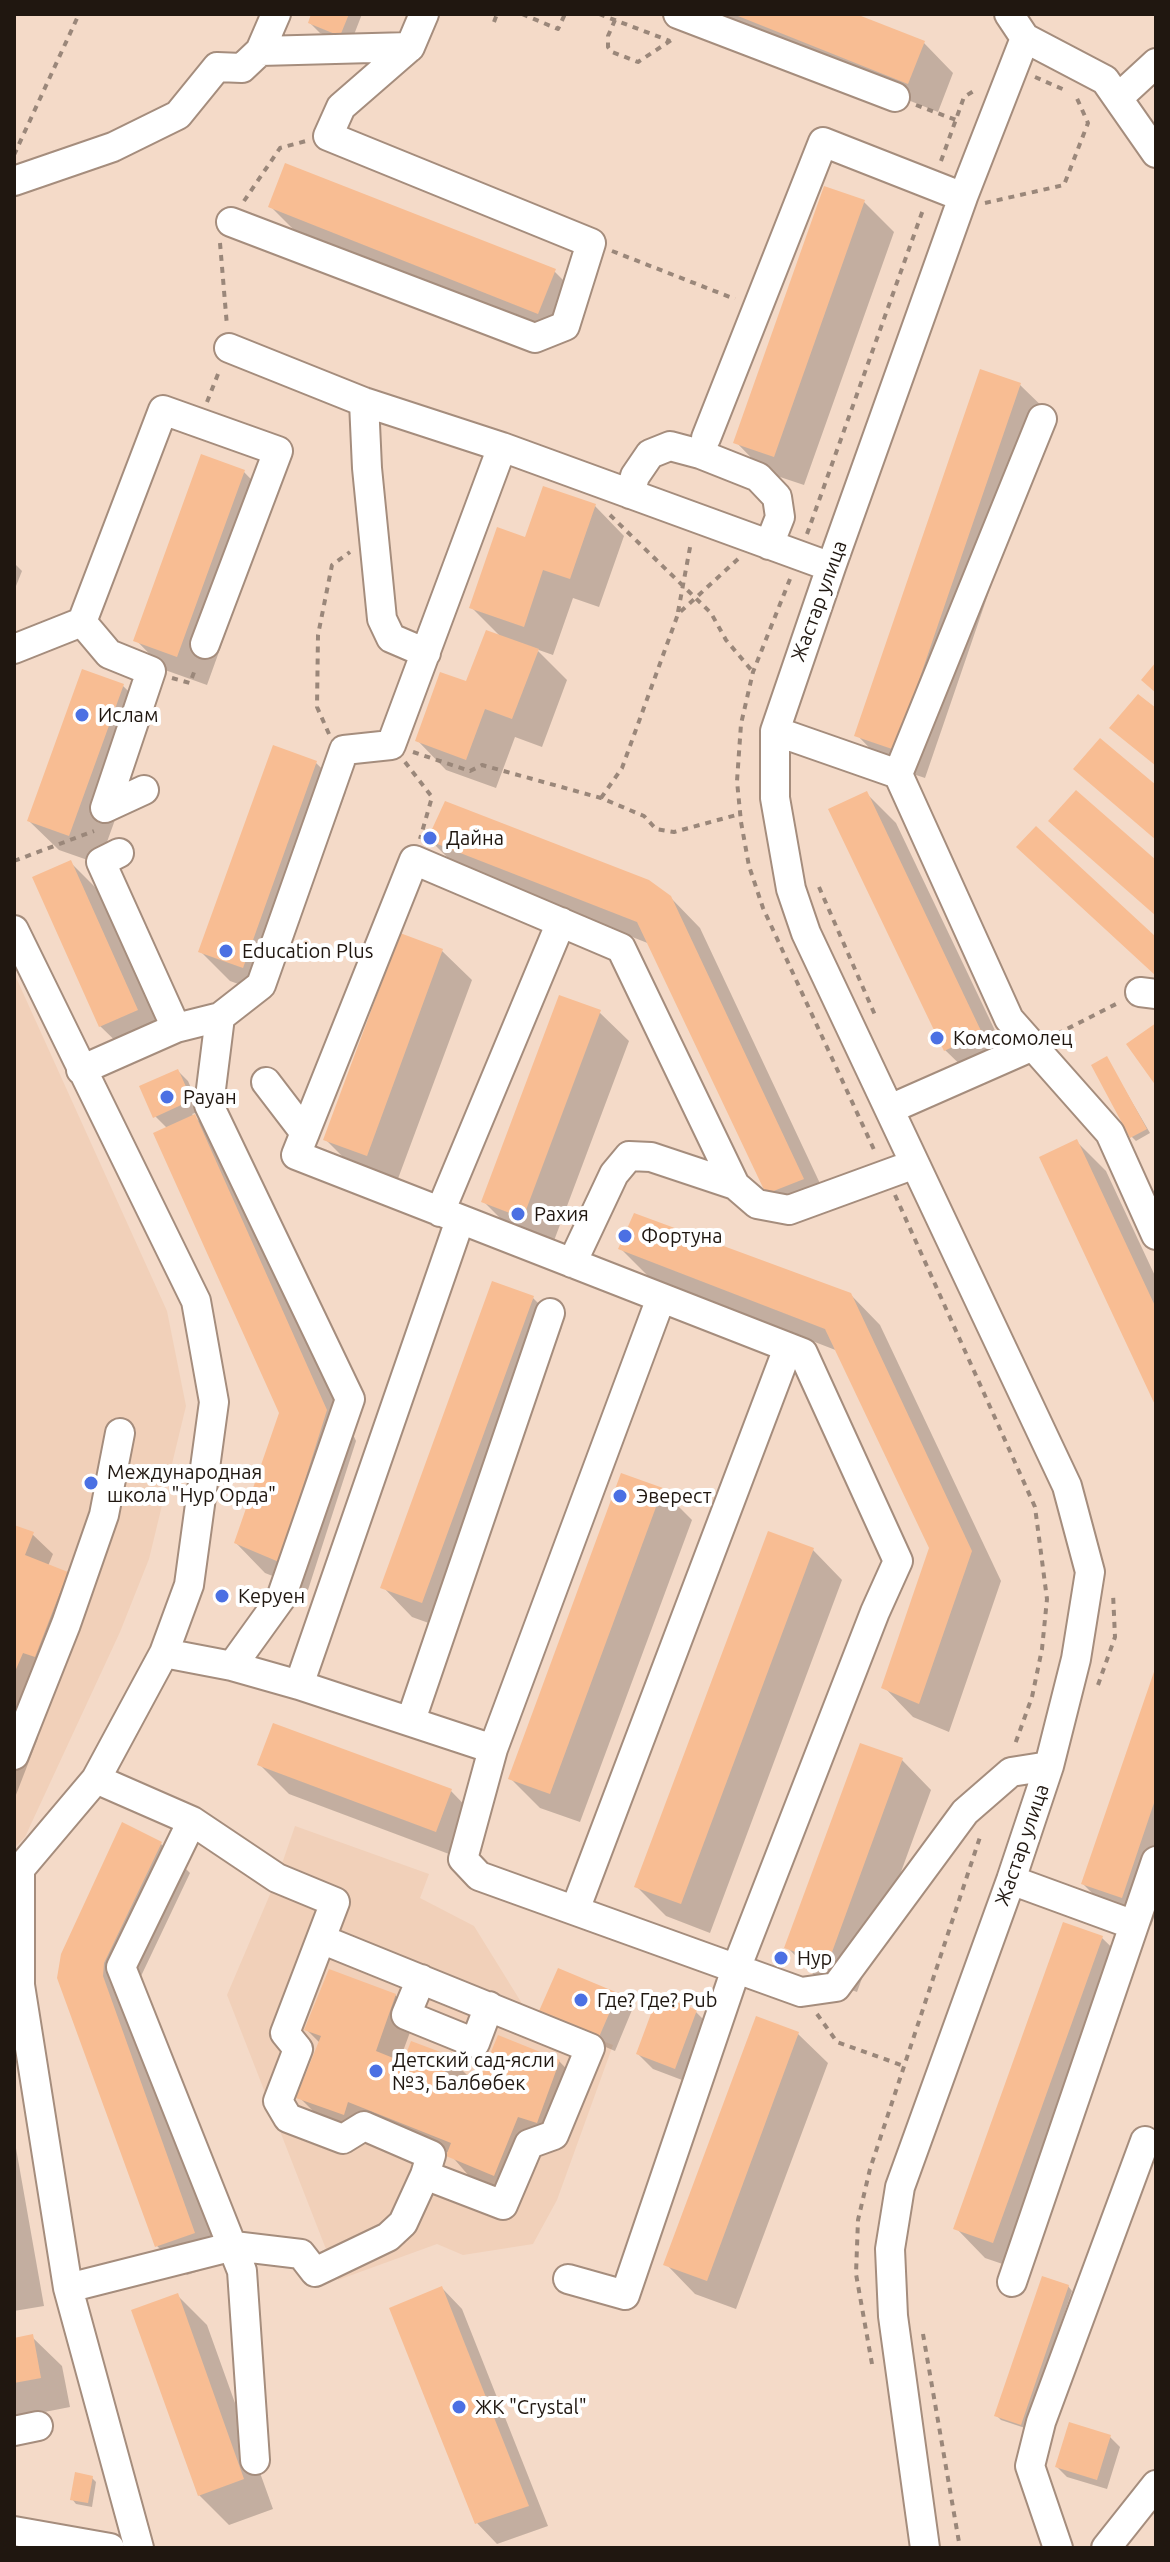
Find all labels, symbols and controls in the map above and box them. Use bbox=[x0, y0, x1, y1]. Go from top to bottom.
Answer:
street label: Жастар улица bbox=[786, 537, 852, 665]
place label: Ислам bbox=[98, 703, 158, 727]
marker: Ислам bbox=[73, 706, 91, 724]
place label: Дайна bbox=[446, 826, 504, 850]
marker: Дайна bbox=[421, 829, 439, 847]
place label: Education Plus bbox=[242, 939, 373, 963]
marker: Education Plus bbox=[217, 942, 235, 960]
place label: Комсомолец bbox=[953, 1026, 1073, 1050]
marker: Комсомолец bbox=[928, 1029, 946, 1047]
place label: Рауан bbox=[183, 1085, 237, 1109]
marker: Рауан bbox=[158, 1088, 176, 1106]
place label: Рахия bbox=[534, 1202, 589, 1226]
marker: Рахия bbox=[509, 1205, 527, 1223]
place label: Фортуна bbox=[641, 1224, 723, 1248]
marker: Фортуна bbox=[616, 1227, 634, 1245]
place label: Международная школа "Нур Орда" bbox=[107, 1460, 276, 1507]
marker: Международная школа "Нур Орда" bbox=[82, 1474, 100, 1492]
place label: Эверест bbox=[636, 1484, 712, 1508]
marker: Эверест bbox=[611, 1487, 629, 1505]
place label: Керуен bbox=[238, 1584, 305, 1608]
marker: Керуен bbox=[213, 1587, 231, 1605]
street label: Жастар улица bbox=[990, 1781, 1054, 1909]
place label: Нур bbox=[797, 1946, 832, 1970]
marker: Нур bbox=[772, 1949, 790, 1967]
place label: Где? Где? Pub bbox=[597, 1988, 717, 2012]
marker: Где? Где? Pub bbox=[572, 1991, 590, 2009]
place label: Детский сад-ясли №3, Балбөбек bbox=[392, 2048, 555, 2095]
marker: Детский сад-ясли №3, Балбөбек bbox=[367, 2062, 385, 2080]
place label: ЖК "Crystal" bbox=[475, 2395, 587, 2419]
marker: ЖК "Crystal" bbox=[450, 2398, 468, 2416]

